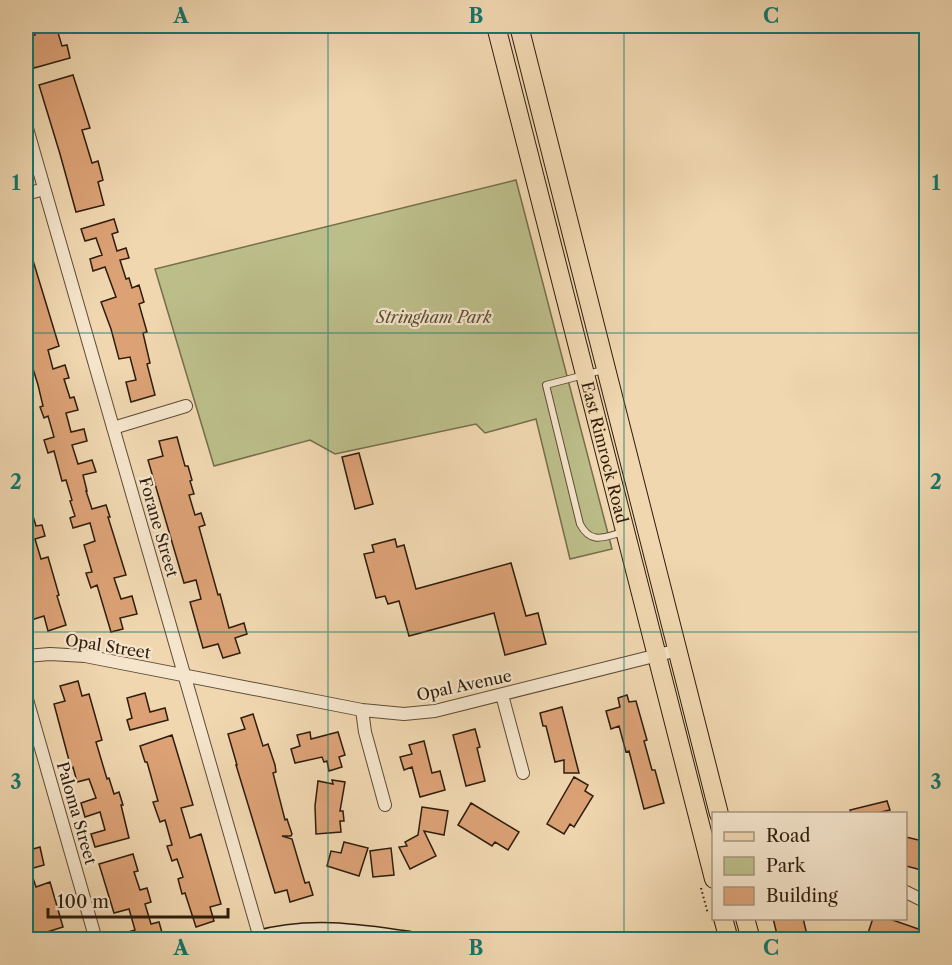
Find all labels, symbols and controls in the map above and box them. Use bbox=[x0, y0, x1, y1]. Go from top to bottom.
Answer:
text: A bbox=[172, 4, 189, 28]
text: B bbox=[469, 4, 484, 28]
text: C bbox=[763, 4, 779, 28]
text: 1 bbox=[12, 171, 21, 195]
text: 1 bbox=[932, 171, 941, 195]
park label: Stringham Park bbox=[375, 307, 492, 327]
street label: East Rimrock Road bbox=[577, 379, 633, 525]
text: 2 bbox=[10, 470, 22, 494]
text: 2 bbox=[930, 470, 942, 494]
street label: Forane Street bbox=[135, 475, 183, 580]
street label: Opal Street bbox=[64, 629, 152, 663]
street label: Opal Avenue bbox=[415, 665, 513, 705]
street label: Paloma Street bbox=[53, 759, 101, 867]
text: 3 bbox=[10, 770, 22, 794]
text: 3 bbox=[930, 770, 942, 794]
legend bbox=[712, 812, 907, 920]
text: Road bbox=[766, 825, 811, 847]
text: Park bbox=[766, 855, 807, 877]
scale bar bbox=[48, 881, 228, 919]
text: Building bbox=[766, 885, 838, 907]
text: 100 m bbox=[57, 891, 109, 913]
text: A bbox=[172, 936, 189, 960]
text: B bbox=[469, 936, 484, 960]
text: C bbox=[763, 936, 779, 960]

